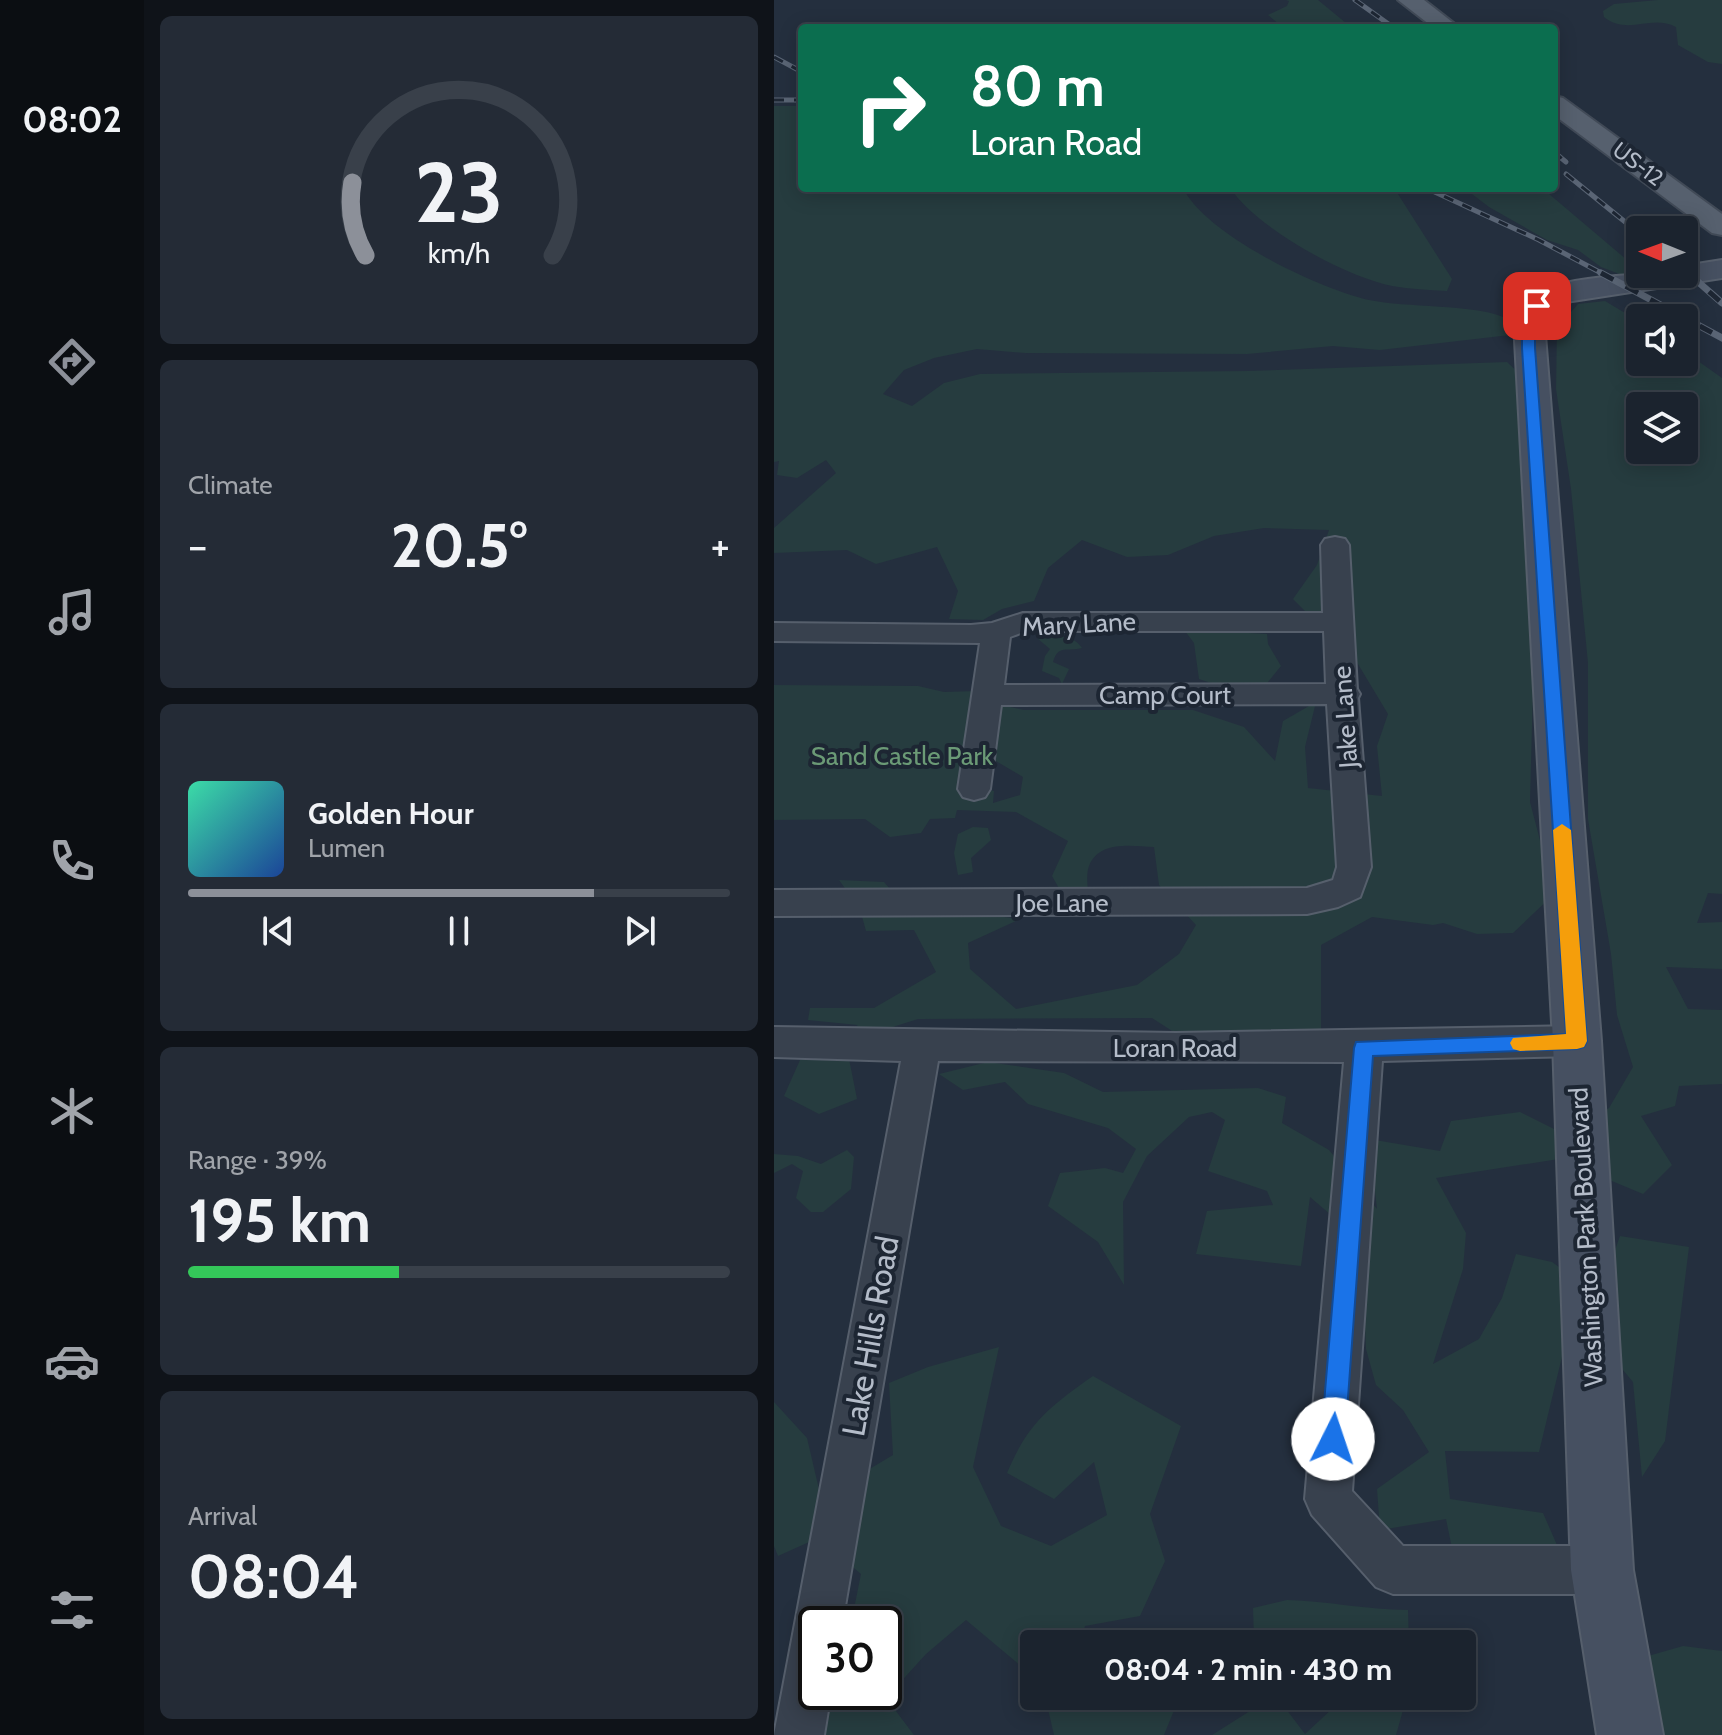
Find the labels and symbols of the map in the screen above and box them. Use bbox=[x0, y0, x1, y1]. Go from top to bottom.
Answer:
street label: US-12 bbox=[1607, 136, 1669, 192]
north arrow bbox=[1626, 216, 1698, 288]
pin bbox=[1503, 272, 1571, 340]
street label: Mary Lane bbox=[1021, 605, 1137, 643]
street label: Jake Lane bbox=[1325, 665, 1365, 770]
street label: Camp Court bbox=[1099, 679, 1231, 711]
park label: Sand Castle Park bbox=[811, 740, 994, 772]
street label: Joe Lane bbox=[1014, 887, 1109, 919]
street label: Loran Road bbox=[1113, 1032, 1237, 1064]
street label: Washington Park Boulevard bbox=[1562, 1086, 1610, 1388]
street label: Lake Hills Road bbox=[833, 1233, 907, 1439]
position arrow bbox=[1291, 1397, 1375, 1481]
speed limit sign: 30 bbox=[798, 1606, 902, 1710]

